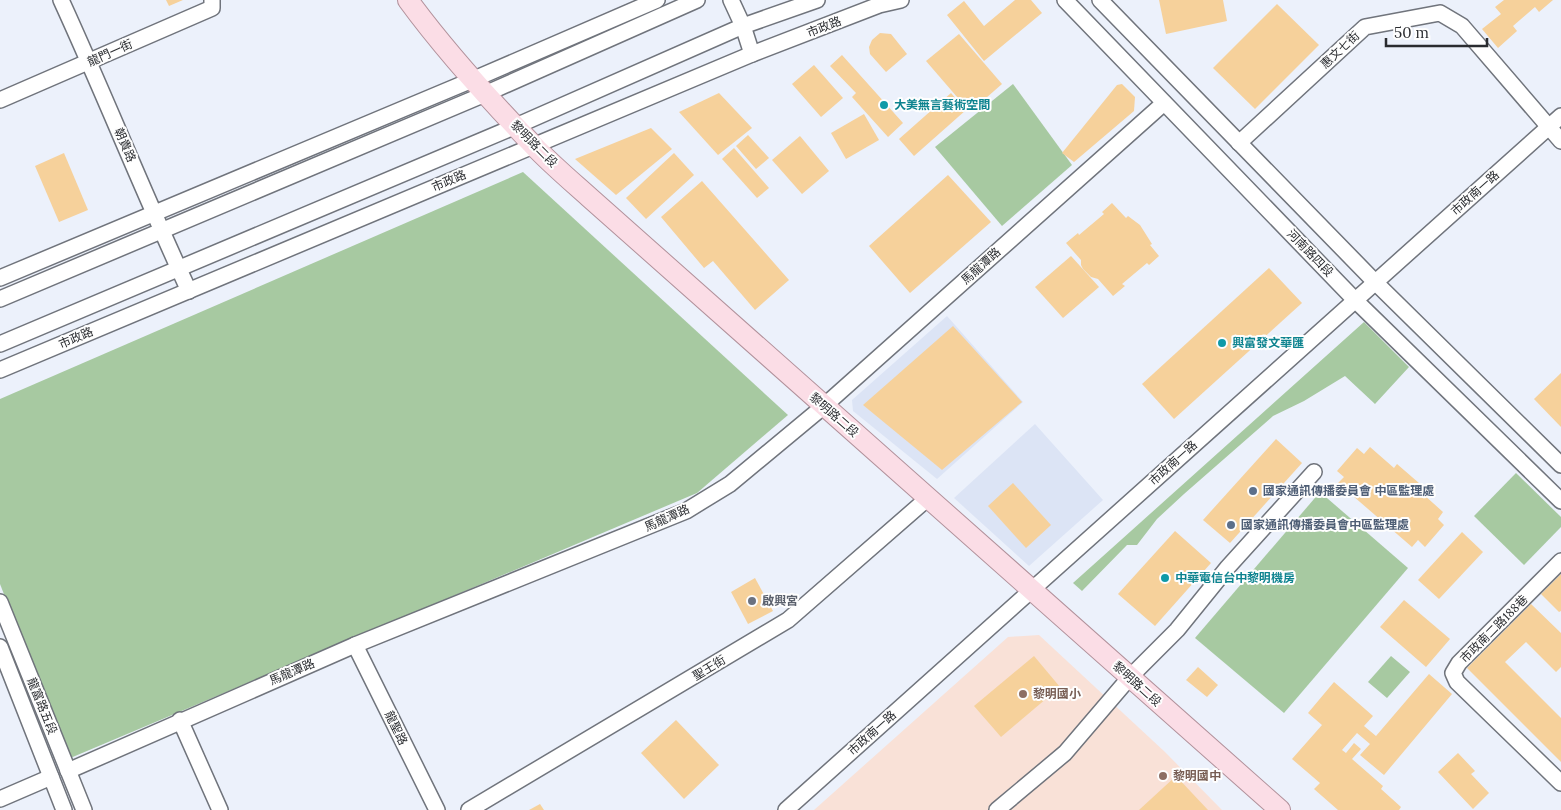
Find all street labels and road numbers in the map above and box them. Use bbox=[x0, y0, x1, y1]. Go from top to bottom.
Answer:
street label: 市政路 bbox=[804, 13, 843, 40]
street label: 惠文七街 bbox=[1317, 28, 1362, 71]
street label: 龍門一街 bbox=[85, 36, 135, 69]
street label: 黎明路二段 bbox=[508, 117, 561, 170]
street label: 朝貴路 bbox=[112, 125, 139, 164]
street label: 市政路 bbox=[429, 167, 468, 194]
street label: 市政南一路 bbox=[1447, 167, 1502, 218]
street label: 河南路四段 bbox=[1284, 226, 1337, 279]
street label: 馬龍潭路 bbox=[958, 244, 1004, 287]
street label: 市政路 bbox=[56, 324, 95, 351]
street label: 黎明路二段 bbox=[807, 389, 862, 440]
street label: 市政南一路 bbox=[1145, 437, 1200, 488]
street label: 馬龍潭路 bbox=[642, 501, 692, 534]
street label: 市政南二路188巷 bbox=[1457, 592, 1531, 666]
street label: 聖王街 bbox=[689, 652, 728, 683]
street label: 馬龍潭路 bbox=[267, 655, 317, 688]
street label: 黎明路二段 bbox=[1110, 658, 1165, 709]
street label: 龍富路五段 bbox=[24, 675, 61, 736]
street label: 市政南一路 bbox=[844, 707, 899, 758]
street label: 龍聖路 bbox=[382, 708, 411, 747]

